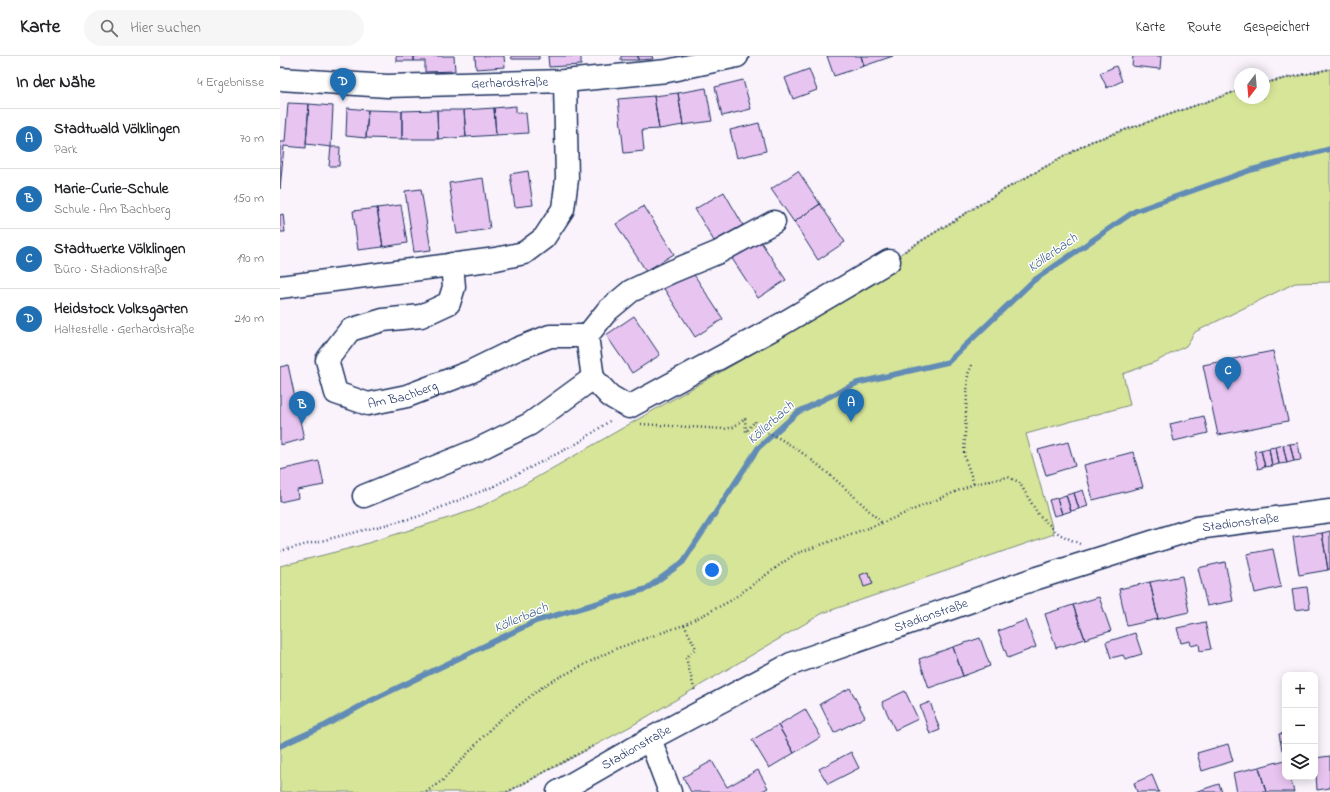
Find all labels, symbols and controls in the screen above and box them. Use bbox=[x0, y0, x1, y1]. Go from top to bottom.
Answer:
search box bbox=[84, 10, 364, 46]
text: Karte bbox=[20, 14, 60, 41]
icon: search bbox=[98, 17, 120, 39]
text: Hier suchen bbox=[130, 17, 201, 39]
text: Karte bbox=[1136, 17, 1165, 38]
text: Route bbox=[1187, 17, 1221, 38]
text: Gespeichert bbox=[1243, 17, 1310, 38]
pin: D bbox=[330, 68, 356, 101]
north arrow bbox=[1234, 68, 1270, 104]
text: In der Nähe bbox=[16, 70, 95, 95]
street label: Gerhardstraße bbox=[471, 72, 549, 93]
text: 4 Ergebnisse bbox=[197, 73, 264, 92]
text: Stadtwald Völklingen bbox=[54, 118, 180, 140]
text: A bbox=[25, 129, 33, 148]
text: 70 m bbox=[240, 129, 264, 148]
text: Park bbox=[54, 140, 78, 159]
text: Marie-Curie-Schule bbox=[54, 178, 169, 200]
text: B bbox=[25, 189, 33, 208]
text: 150 m bbox=[233, 189, 264, 208]
text: Schule · Am Bachberg bbox=[54, 200, 171, 219]
water label: Köllerbach bbox=[1024, 228, 1083, 278]
text: Stadtwerke Völklingen bbox=[54, 238, 185, 260]
text: C bbox=[25, 249, 33, 268]
text: 190 m bbox=[237, 249, 264, 268]
text: Büro · Stadionstraße bbox=[54, 260, 167, 279]
text: Heidstock Volksgarten bbox=[54, 298, 188, 320]
text: D bbox=[24, 309, 34, 328]
text: 210 m bbox=[234, 309, 264, 328]
text: Haltestelle · Gerhardstraße bbox=[54, 320, 194, 339]
pin: C bbox=[1215, 357, 1241, 390]
street label: Am Bachberg bbox=[366, 376, 441, 413]
pin: A bbox=[838, 389, 864, 422]
pin: B bbox=[289, 391, 315, 424]
water label: Köllerbach bbox=[743, 396, 799, 450]
street label: Stadionstraße bbox=[1201, 508, 1280, 537]
your location bbox=[702, 560, 722, 580]
street label: Stadionstraße bbox=[891, 593, 971, 637]
water label: Köllerbach bbox=[491, 597, 552, 639]
map controls bbox=[1282, 672, 1318, 780]
button: + bbox=[1282, 672, 1318, 708]
button: − bbox=[1282, 708, 1318, 744]
street label: Stadionstraße bbox=[598, 720, 674, 775]
button: layers bbox=[1282, 744, 1318, 780]

